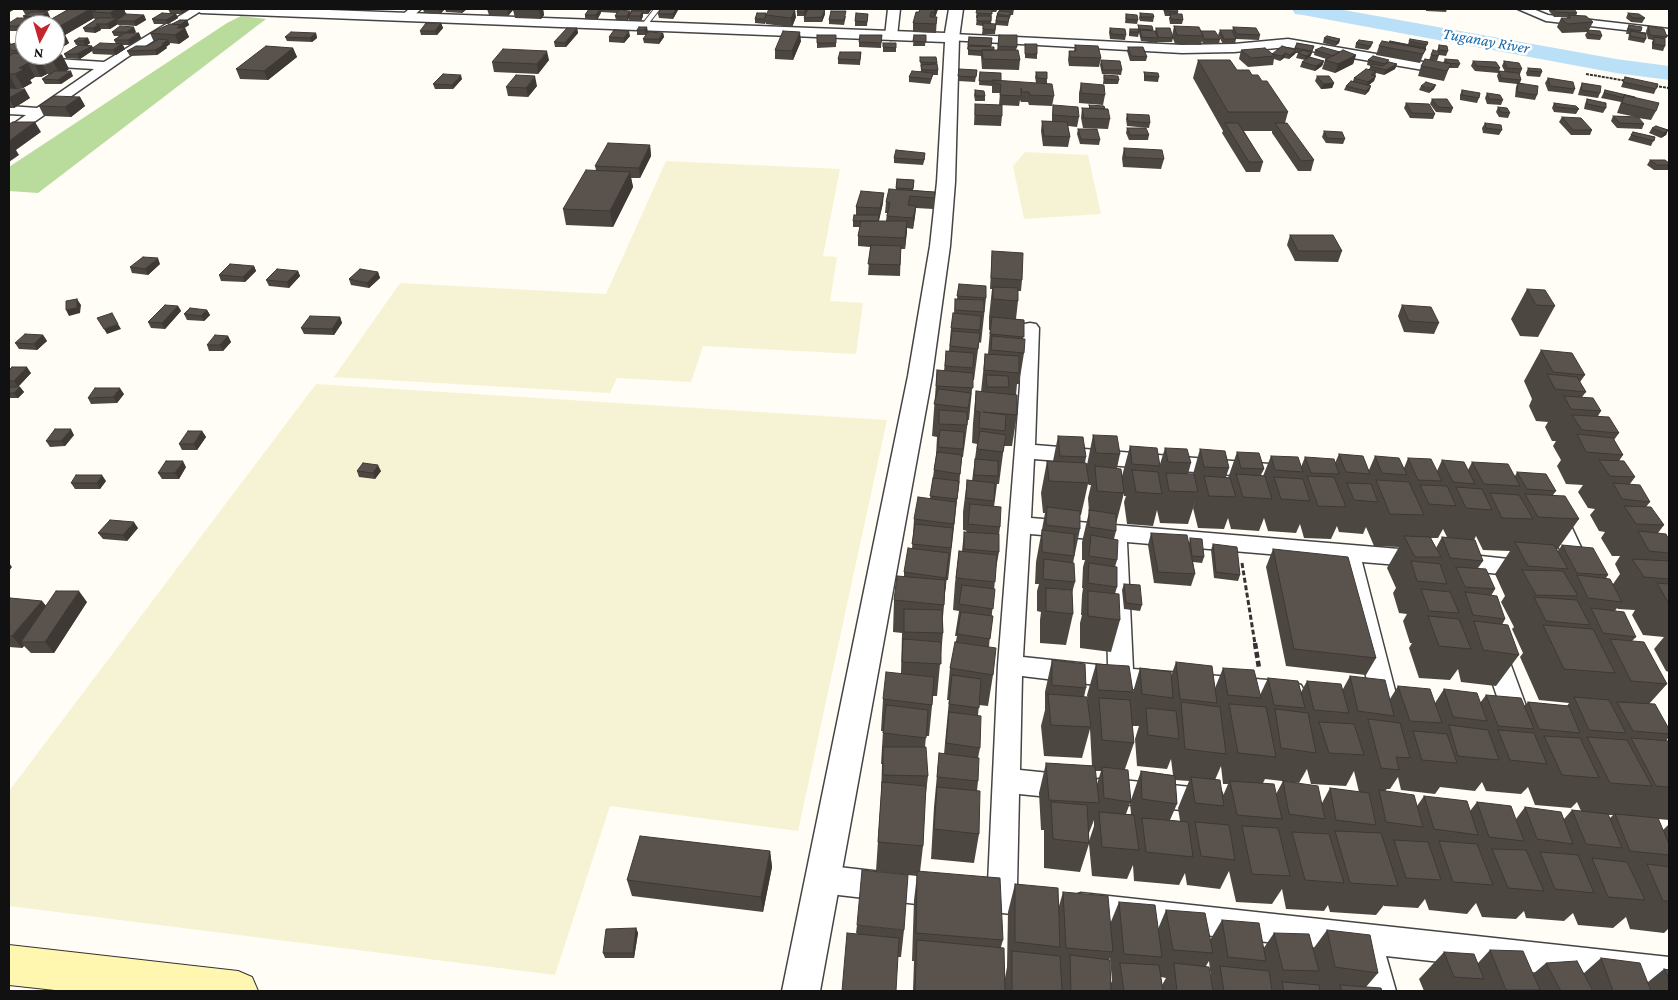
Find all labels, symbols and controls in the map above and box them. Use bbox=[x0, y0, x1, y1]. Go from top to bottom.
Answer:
north arrow bbox=[15, 15, 65, 65]
water label: Tuganay River bbox=[1441, 24, 1531, 58]
text: N bbox=[33, 45, 44, 62]

